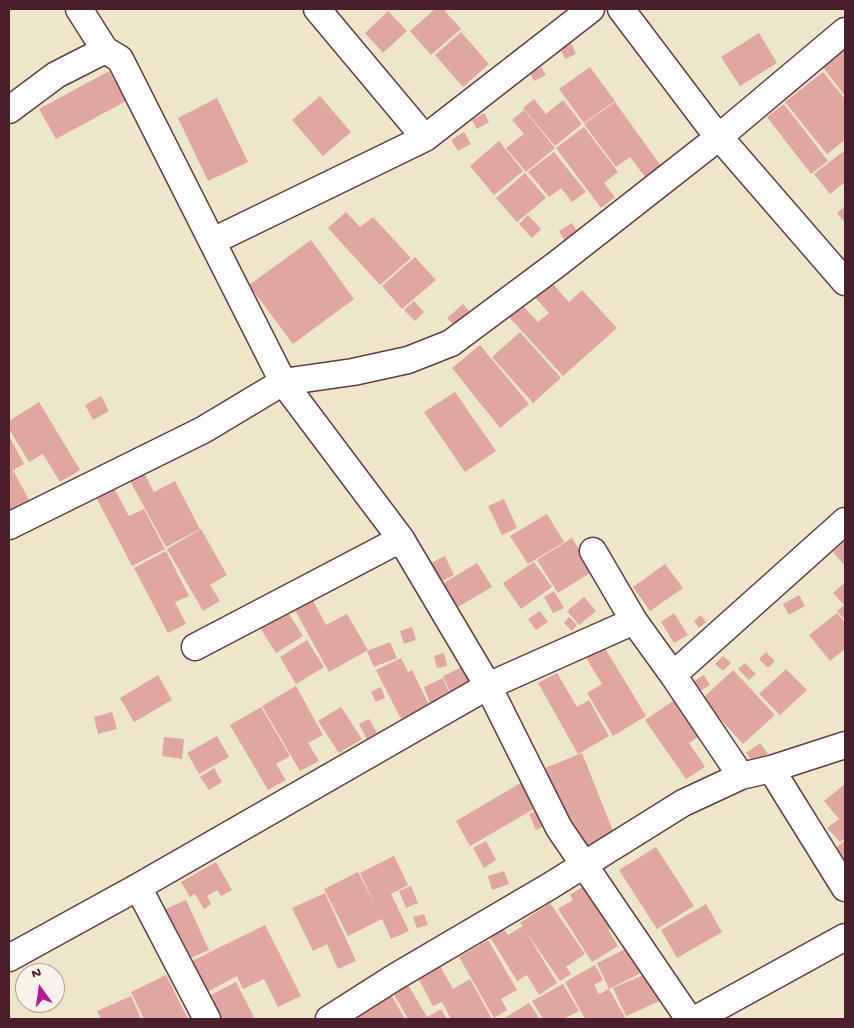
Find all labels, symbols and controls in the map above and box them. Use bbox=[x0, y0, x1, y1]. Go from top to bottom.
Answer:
north arrow bbox=[15, 963, 65, 1013]
text: N bbox=[30, 965, 43, 983]

